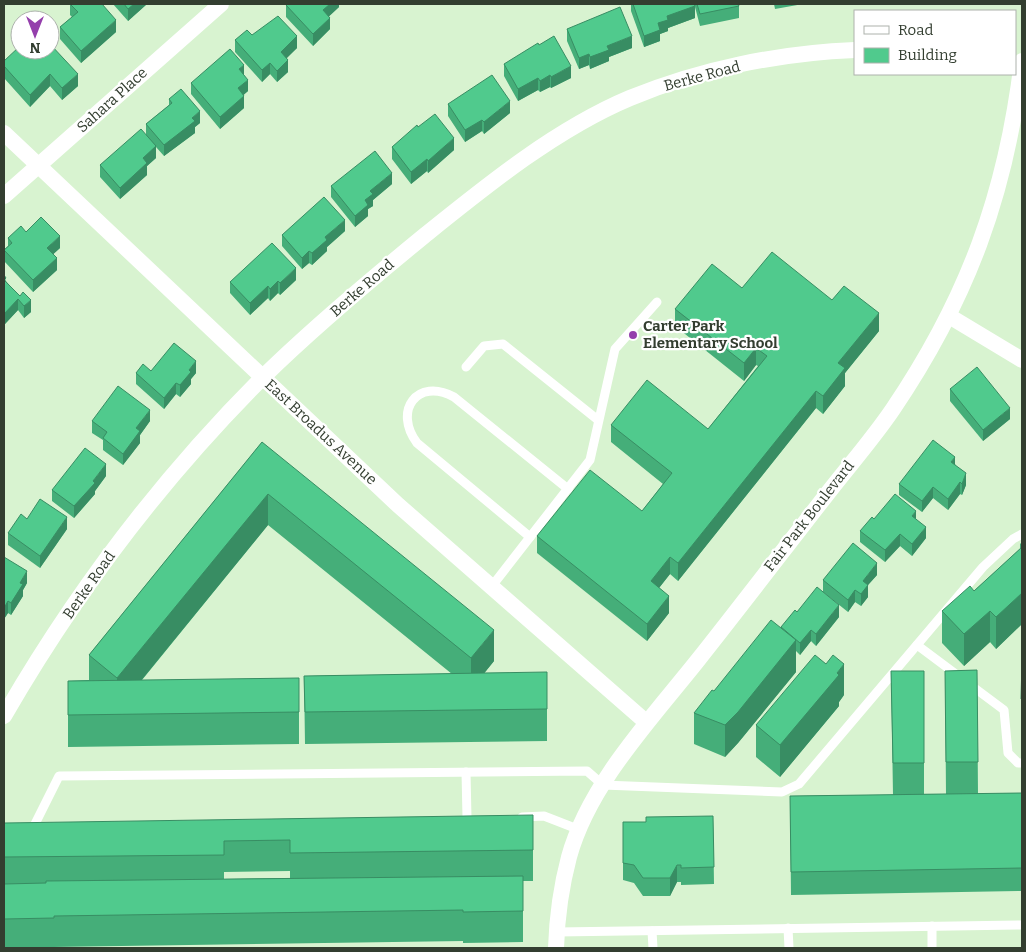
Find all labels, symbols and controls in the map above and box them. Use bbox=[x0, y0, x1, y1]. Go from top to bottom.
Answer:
north arrow bbox=[10, 10, 60, 60]
legend bbox=[854, 10, 1016, 75]
text: Road bbox=[898, 21, 933, 39]
text: N bbox=[29, 39, 40, 56]
text: Building bbox=[898, 46, 957, 64]
street label: Berke Road bbox=[662, 57, 742, 95]
street label: Sahara Place bbox=[73, 64, 151, 136]
street label: Berke Road bbox=[326, 255, 398, 321]
place label: Carter Park Elementary School bbox=[643, 317, 778, 352]
marker: Carter Park Elementary School bbox=[627, 329, 639, 341]
street label: East Broadus Avenue bbox=[261, 375, 381, 489]
street label: Fair Park Boulevard bbox=[760, 457, 858, 575]
street label: Berke Road bbox=[59, 548, 119, 622]

